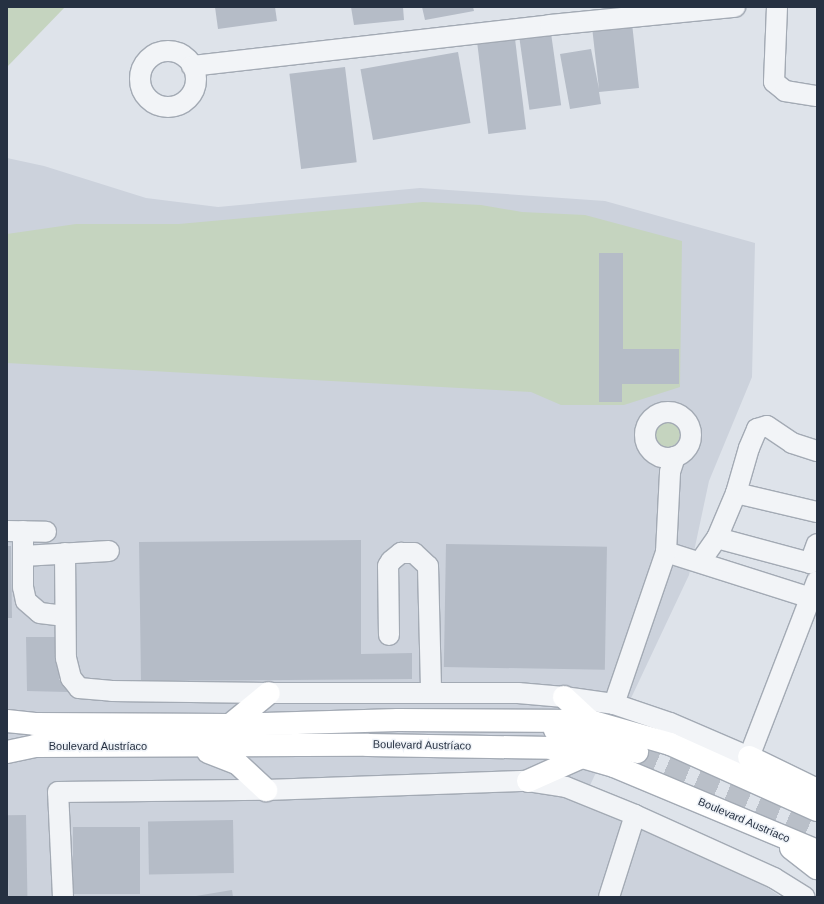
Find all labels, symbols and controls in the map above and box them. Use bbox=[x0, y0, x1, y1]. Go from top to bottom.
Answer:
street label: Boulevard Austríaco bbox=[372, 738, 472, 752]
street label: Boulevard Austríaco bbox=[48, 739, 148, 753]
street label: Boulevard Austríaco bbox=[696, 795, 792, 845]

